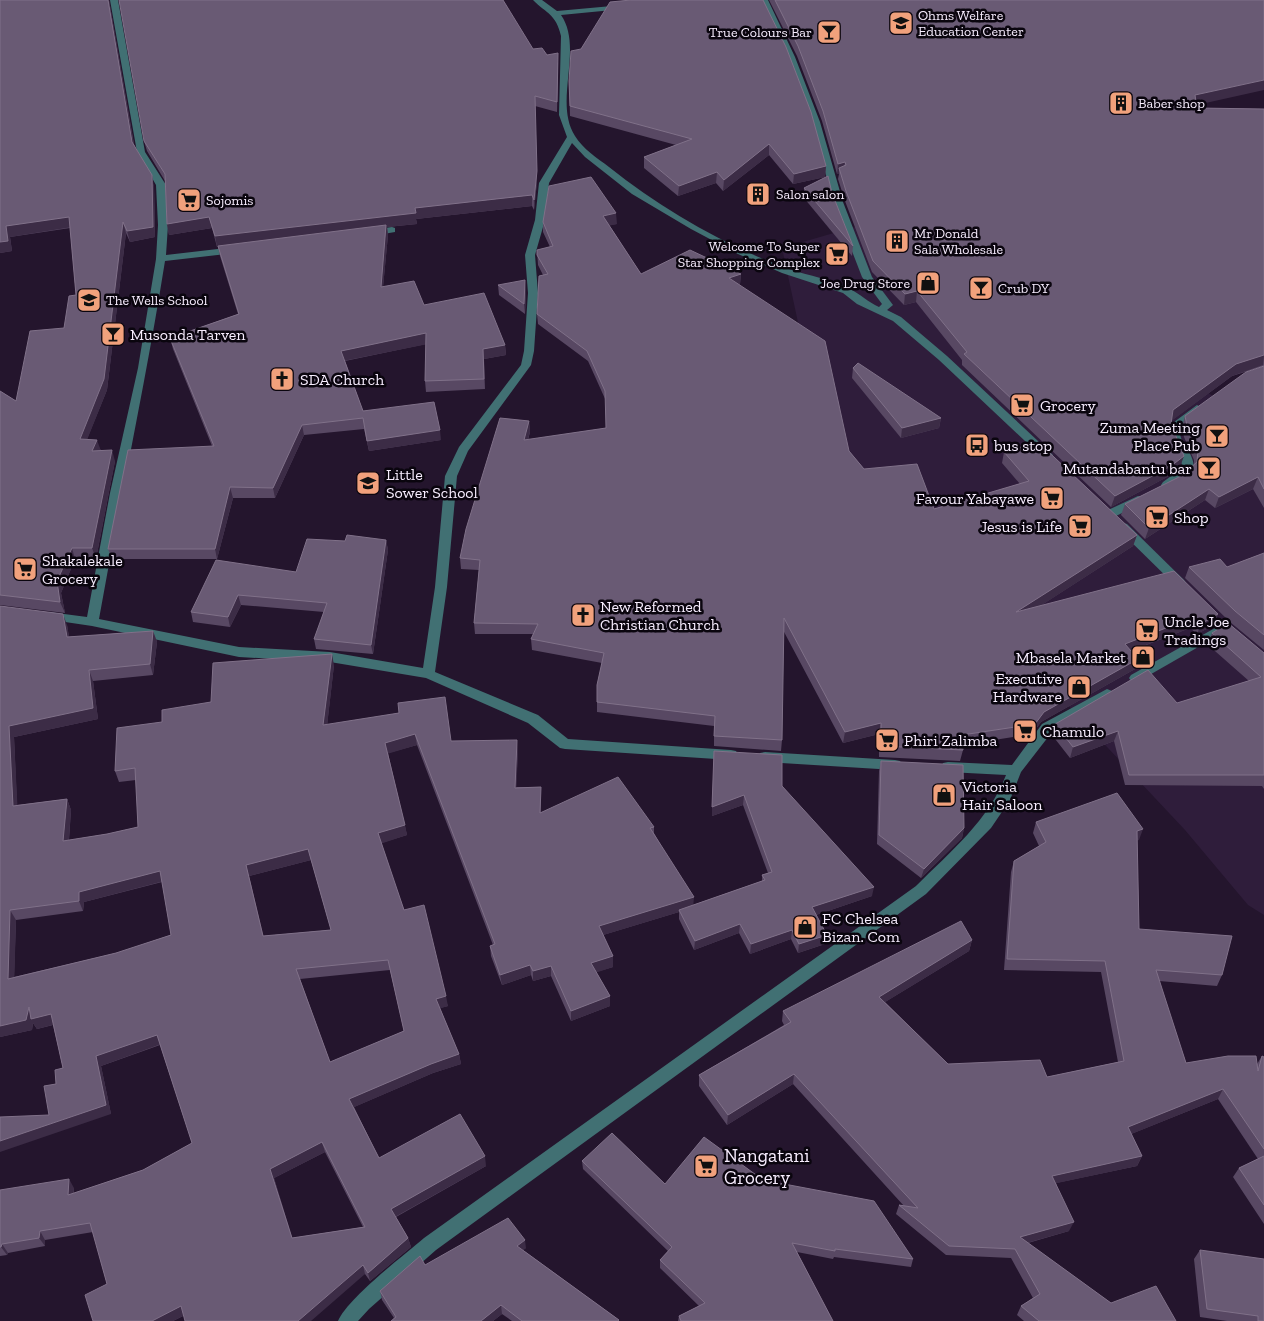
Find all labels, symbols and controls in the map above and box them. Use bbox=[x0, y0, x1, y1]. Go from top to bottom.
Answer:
place label: Ohms Welfare Education Center bbox=[918, 7, 1024, 40]
school or university icon: Ohms Welfare Education Center bbox=[888, 10, 914, 36]
bar icon: True Colours Bar bbox=[816, 19, 842, 45]
place label: True Colours Bar bbox=[709, 24, 812, 41]
building icon: Baber shop bbox=[1108, 90, 1134, 116]
place label: Baber shop bbox=[1138, 95, 1205, 112]
building icon: Salon salon bbox=[745, 181, 771, 207]
place label: Salon salon bbox=[776, 186, 844, 203]
supermarket icon: Sojomis bbox=[176, 187, 202, 213]
place label: Sojomis bbox=[206, 192, 254, 209]
place label: Mr Donald Sala Wholesale bbox=[914, 225, 1003, 258]
building icon: Mr Donald Sala Wholesale bbox=[884, 228, 910, 254]
place label: Welcome To Super Star Shopping Complex bbox=[678, 238, 820, 271]
supermarket icon: Welcome To Super Star Shopping Complex bbox=[824, 241, 850, 267]
shop icon: Joe Drug Store bbox=[915, 270, 941, 296]
place label: Joe Drug Store bbox=[820, 275, 910, 292]
bar icon: Crub DY bbox=[968, 275, 994, 301]
place label: Crub DY bbox=[998, 280, 1050, 297]
school or university icon: The Wells School bbox=[76, 287, 102, 313]
place label: The Wells School bbox=[106, 292, 208, 309]
bar icon: Musonda Tarven bbox=[100, 321, 126, 347]
place label: Musonda Tarven bbox=[130, 325, 246, 344]
church icon: SDA Church bbox=[269, 366, 295, 392]
place label: SDA Church bbox=[300, 370, 384, 389]
supermarket icon: Grocery bbox=[1009, 392, 1035, 418]
place label: Grocery bbox=[1040, 396, 1097, 415]
place label: Zuma Meeting Place Pub bbox=[1100, 418, 1200, 455]
bar icon: Zuma Meeting Place Pub bbox=[1204, 423, 1230, 449]
bus stop icon: bus stop bbox=[964, 432, 990, 458]
place label: bus stop bbox=[993, 436, 1052, 455]
bar icon: Mutandabantu bar bbox=[1196, 455, 1222, 481]
place label: Mutandabantu bar bbox=[1063, 459, 1192, 478]
place label: Little Sower School bbox=[386, 465, 478, 502]
school or university icon: Little Sower School bbox=[355, 470, 381, 496]
supermarket icon: Favour Yabayawe bbox=[1039, 485, 1065, 511]
place label: Favour Yabayawe bbox=[916, 489, 1034, 508]
supermarket icon: Shop bbox=[1144, 504, 1170, 530]
place label: Shop bbox=[1174, 508, 1209, 527]
supermarket icon: Jesus is Life bbox=[1067, 513, 1093, 539]
place label: Jesus is Life bbox=[980, 517, 1062, 536]
place label: Shakalekale Grocery bbox=[42, 551, 123, 588]
supermarket icon: Shakalekale Grocery bbox=[12, 556, 38, 582]
place label: New Reformed Christian Church bbox=[600, 597, 720, 634]
church icon: New Reformed Christian Church bbox=[570, 602, 596, 628]
place label: Uncle Joe Tradings bbox=[1164, 612, 1229, 649]
supermarket icon: Uncle Joe Tradings bbox=[1134, 617, 1160, 643]
shop icon: Mbasela Market bbox=[1130, 644, 1156, 670]
place label: Mbasela Market bbox=[1016, 648, 1126, 667]
place label: Executive Hardware bbox=[993, 669, 1062, 706]
shop icon: Executive Hardware bbox=[1066, 674, 1092, 700]
supermarket icon: Chamulo bbox=[1012, 718, 1038, 744]
place label: Chamulo bbox=[1042, 722, 1104, 741]
supermarket icon: Phiri Zalimba bbox=[874, 727, 900, 753]
place label: Phiri Zalimba bbox=[904, 731, 998, 750]
place label: Victoria Hair Saloon bbox=[961, 777, 1043, 814]
shop icon: Victoria Hair Saloon bbox=[931, 782, 957, 808]
place label: FC Chelsea Bizan. Com bbox=[822, 909, 900, 946]
shop icon: FC Chelsea Bizan. Com bbox=[792, 914, 818, 940]
place label: Nangatani Grocery bbox=[724, 1144, 810, 1189]
supermarket icon: Nangatani Grocery bbox=[693, 1153, 719, 1179]

